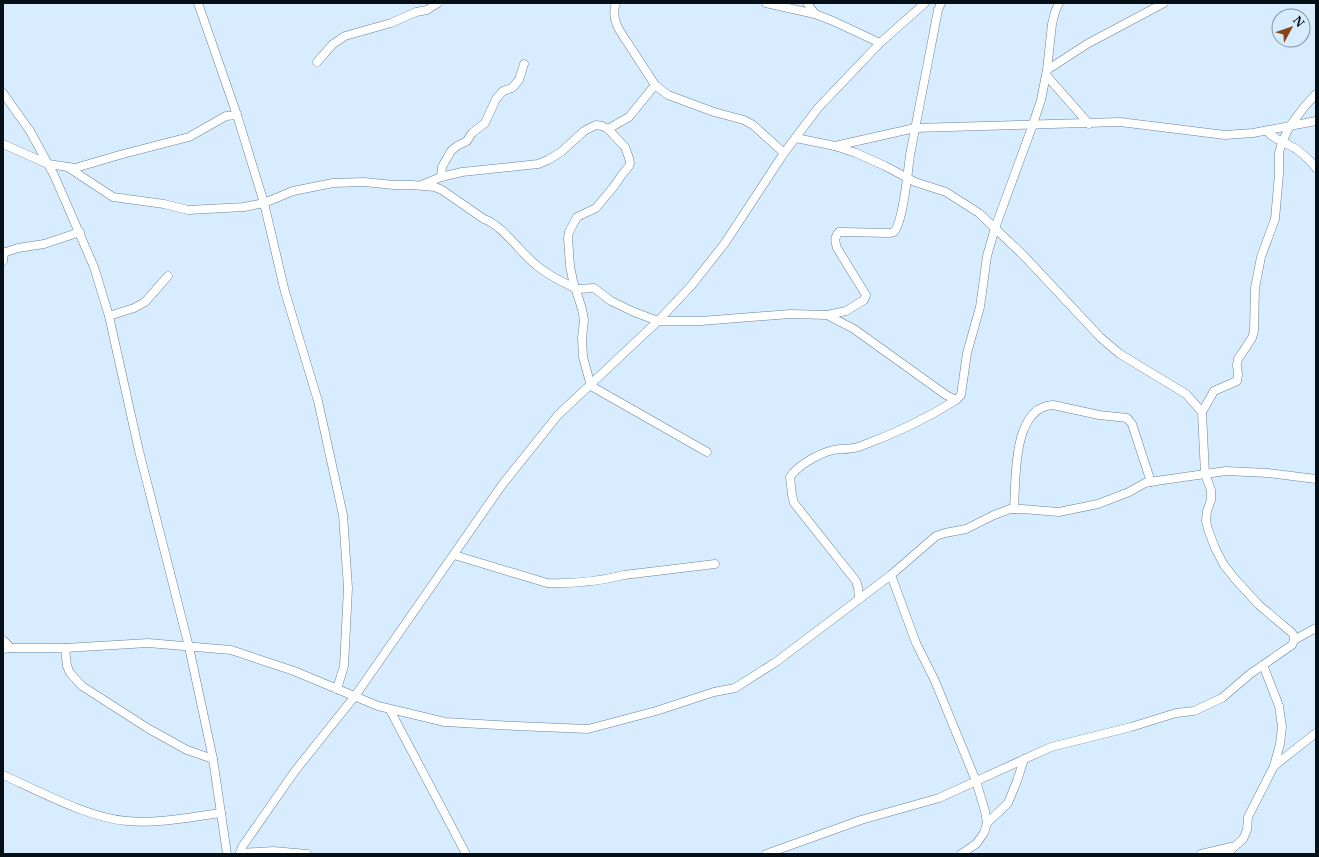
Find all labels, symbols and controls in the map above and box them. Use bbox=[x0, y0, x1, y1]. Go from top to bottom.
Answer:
north arrow bbox=[1271, 8, 1311, 48]
text: N bbox=[1290, 13, 1308, 31]

